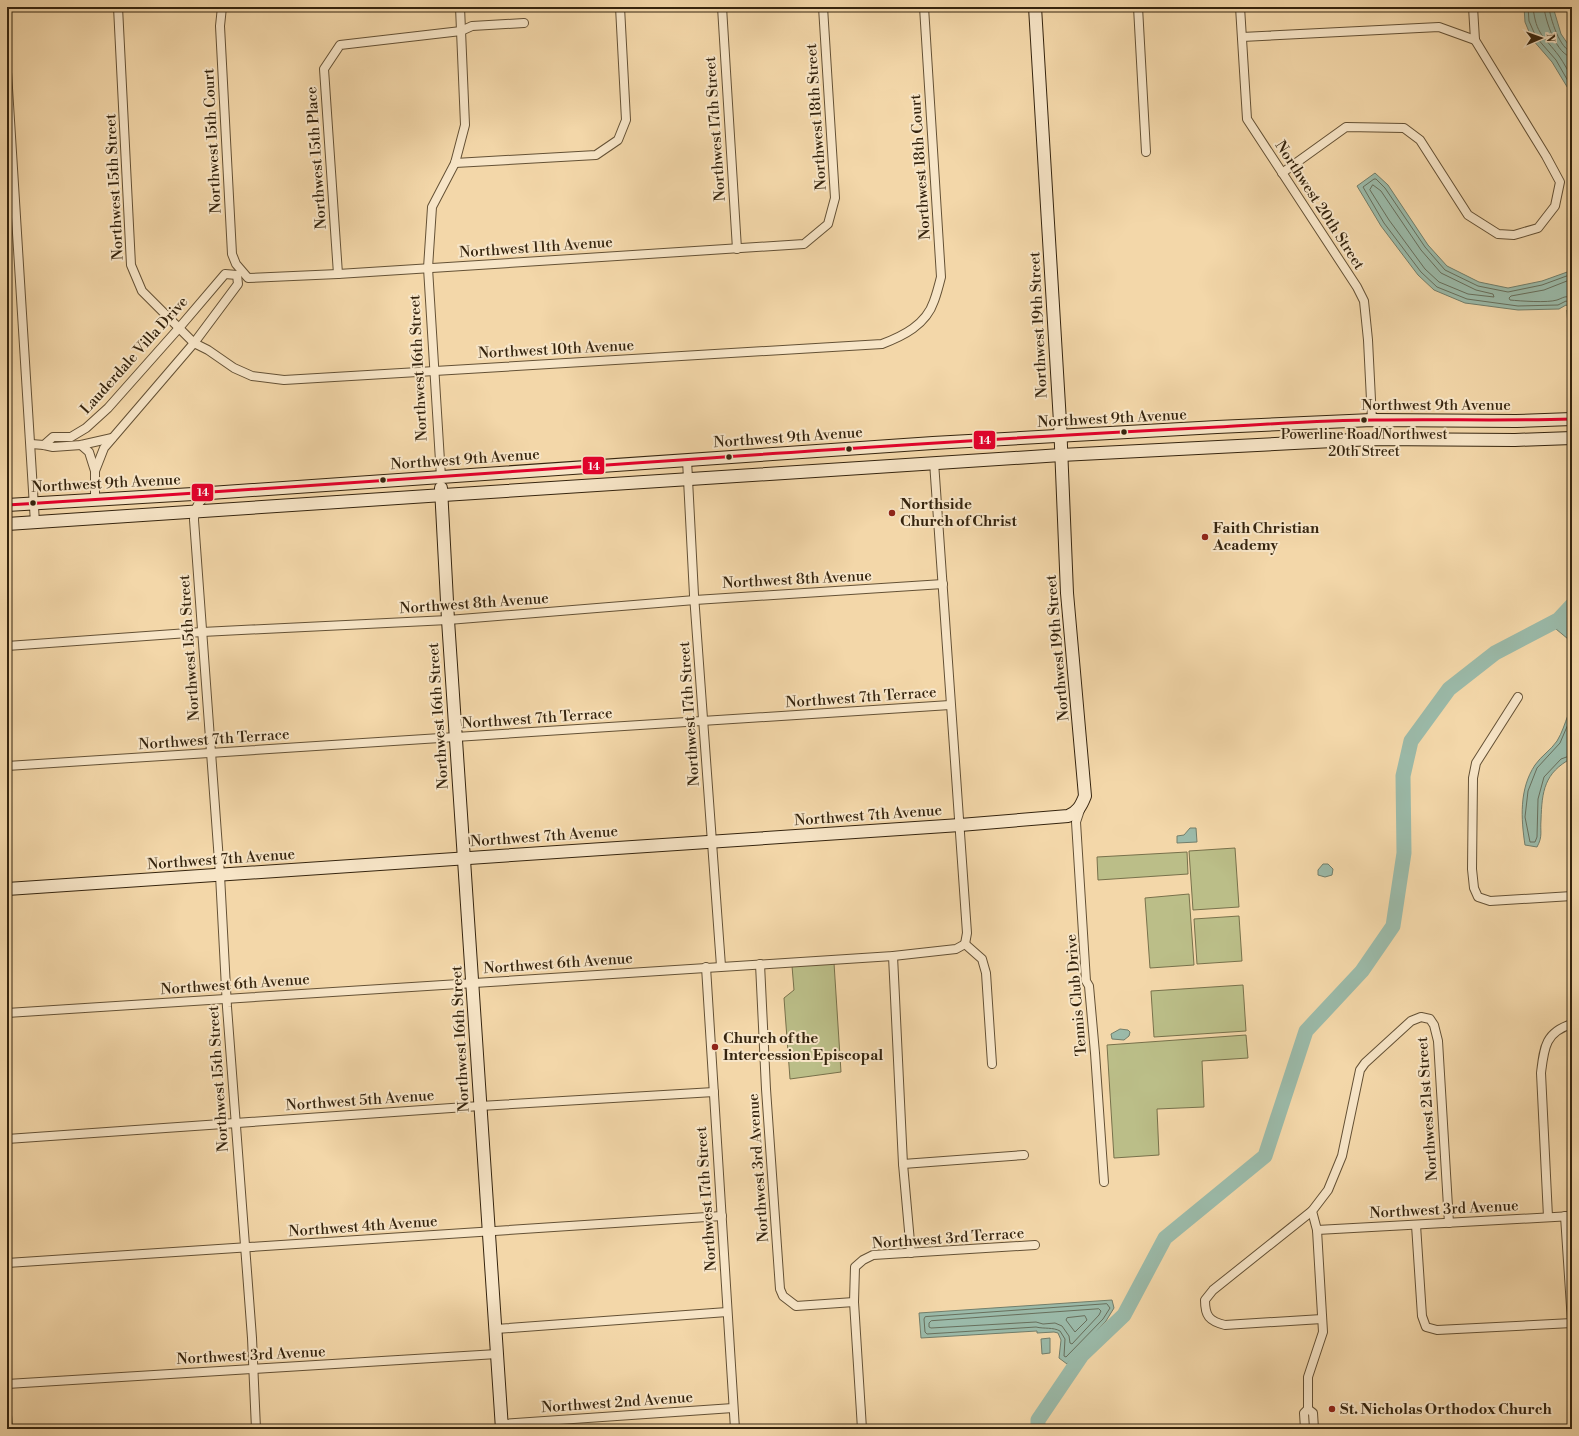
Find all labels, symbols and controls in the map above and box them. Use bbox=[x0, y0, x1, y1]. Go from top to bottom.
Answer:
north arrow bbox=[1521, 18, 1561, 58]
text: N bbox=[1543, 33, 1557, 43]
street label: Northwest 18th Street bbox=[802, 42, 831, 191]
street label: Northwest 17th Street bbox=[701, 55, 730, 202]
street label: Northwest 15th Court bbox=[199, 67, 226, 214]
street label: Northwest 15th Place bbox=[302, 86, 331, 230]
street label: Northwest 18th Court bbox=[906, 93, 935, 240]
street label: Northwest 15th Street bbox=[101, 113, 128, 261]
street label: Northwest 20th Street bbox=[1271, 137, 1369, 274]
street label: Northwest 11th Avenue bbox=[459, 233, 613, 262]
street label: Northwest 19th Street bbox=[1025, 250, 1052, 399]
street label: Lauderdale Villa Drive bbox=[76, 292, 192, 418]
street label: Northwest 16th Street bbox=[405, 293, 432, 442]
street label: Northwest 10th Avenue bbox=[477, 336, 635, 363]
street label: Northwest 9th Avenue bbox=[1361, 396, 1511, 415]
street label: Northwest 9th Avenue bbox=[1037, 405, 1187, 432]
marker: Powerline Road/Northwest 20th Street bbox=[1359, 415, 1369, 425]
street label: Northwest 9th Avenue bbox=[713, 423, 863, 452]
place label: Powerline Road/Northwest 20th Street bbox=[1281, 426, 1447, 461]
unlabelled marker bbox=[1119, 427, 1129, 437]
line badge: 14 bbox=[973, 430, 996, 450]
text: 14 bbox=[979, 434, 991, 448]
unlabelled marker bbox=[844, 444, 854, 454]
street label: Northwest 9th Avenue bbox=[390, 445, 540, 474]
unlabelled marker bbox=[724, 452, 734, 462]
line badge: 14 bbox=[582, 456, 605, 475]
text: 14 bbox=[588, 460, 600, 474]
street label: Northwest 9th Avenue bbox=[31, 470, 181, 497]
unlabelled marker bbox=[378, 475, 388, 485]
line badge: 14 bbox=[191, 483, 214, 502]
text: 14 bbox=[197, 486, 209, 500]
place label: Northside Church of Christ bbox=[900, 495, 1017, 531]
unlabelled marker bbox=[28, 498, 38, 508]
marker: Northside Church of Christ bbox=[887, 508, 897, 518]
place label: Faith Christian Academy bbox=[1212, 519, 1320, 555]
marker: Faith Christian Academy bbox=[1200, 532, 1210, 542]
street label: Northwest 8th Avenue bbox=[722, 566, 872, 593]
street label: Northwest 19th Street bbox=[1042, 573, 1073, 722]
street label: Northwest 15th Street bbox=[175, 574, 204, 722]
street label: Northwest 8th Avenue bbox=[399, 589, 549, 618]
street label: Northwest 17th Street bbox=[675, 640, 704, 787]
street label: Northwest 16th Street bbox=[424, 641, 453, 790]
street label: Northwest 7th Terrace bbox=[785, 683, 937, 712]
street label: Northwest 7th Terrace bbox=[461, 704, 613, 733]
street label: Northwest 7th Terrace bbox=[138, 725, 290, 754]
street label: Northwest 7th Avenue bbox=[793, 801, 943, 830]
street label: Northwest 7th Avenue bbox=[469, 822, 619, 851]
street label: Northwest 7th Avenue bbox=[146, 845, 296, 874]
street label: Tennis Club Drive bbox=[1062, 933, 1091, 1057]
street label: Northwest 6th Avenue bbox=[483, 949, 633, 978]
street label: Northwest 16th Street bbox=[447, 964, 474, 1113]
street label: Northwest 6th Avenue bbox=[160, 970, 310, 999]
street label: Northwest 15th Street bbox=[204, 1005, 233, 1153]
place label: Church of the Intercession Episcopal bbox=[723, 1029, 883, 1065]
street label: Northwest 21st Street bbox=[1413, 1035, 1442, 1182]
marker: Church of the Intercession Episcopal bbox=[710, 1042, 720, 1052]
street label: Northwest 5th Avenue bbox=[285, 1086, 435, 1115]
street label: Northwest 3rd Avenue bbox=[744, 1093, 773, 1243]
street label: Northwest 17th Street bbox=[692, 1125, 721, 1272]
street label: Northwest 3rd Avenue bbox=[1369, 1196, 1519, 1223]
street label: Northwest 4th Avenue bbox=[288, 1212, 438, 1241]
street label: Northwest 3rd Terrace bbox=[871, 1224, 1025, 1253]
street label: Northwest 3rd Avenue bbox=[176, 1342, 326, 1369]
street label: Northwest 2nd Avenue bbox=[540, 1388, 694, 1417]
place label: St. Nicholas Orthodox Church bbox=[1340, 1400, 1552, 1419]
marker: St. Nicholas Orthodox Church bbox=[1327, 1404, 1337, 1414]

